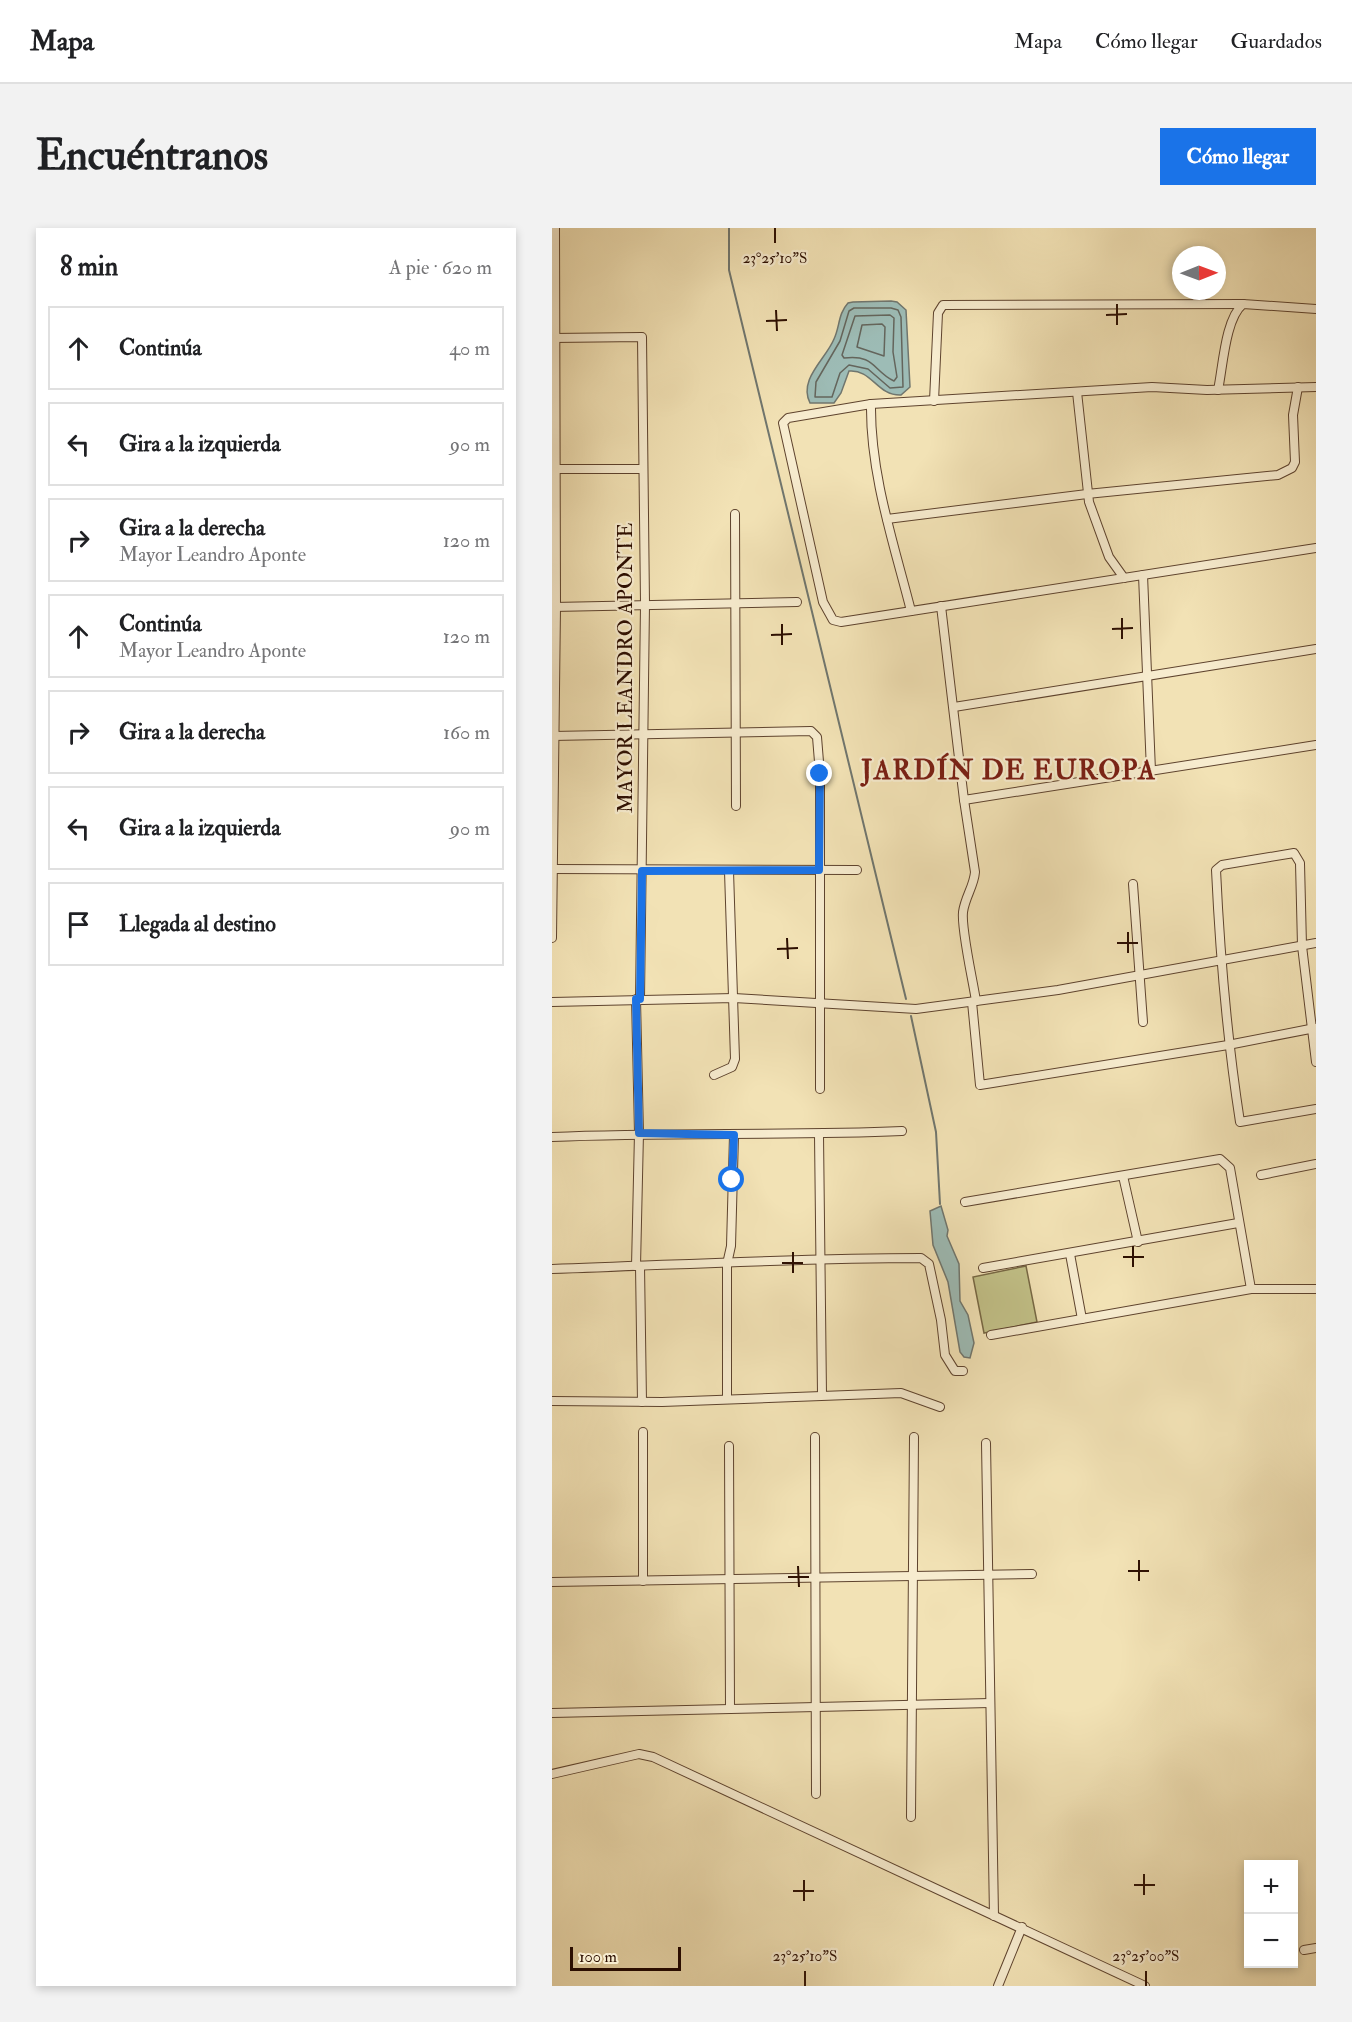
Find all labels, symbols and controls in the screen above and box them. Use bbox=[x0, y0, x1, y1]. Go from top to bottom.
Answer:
text: Mapa bbox=[30, 24, 94, 59]
text: Mapa bbox=[1014, 28, 1062, 55]
text: Cómo llegar bbox=[1095, 28, 1198, 55]
text: Guardados bbox=[1231, 28, 1322, 55]
button: Cómo llegar bbox=[1160, 128, 1316, 185]
text: Encuéntranos bbox=[36, 130, 268, 182]
north arrow bbox=[1172, 246, 1226, 300]
text: 23°25'10"S bbox=[743, 249, 807, 268]
text: 8 min bbox=[60, 251, 118, 283]
text: A pie · 620 m bbox=[389, 255, 492, 280]
icon: ahead bbox=[62, 332, 95, 365]
text: Continúa bbox=[119, 334, 202, 362]
text: 40 m bbox=[449, 336, 490, 361]
icon: left bbox=[62, 428, 95, 461]
text: Gira a la izquierda bbox=[119, 430, 280, 458]
text: 90 m bbox=[450, 432, 490, 457]
text: Gira a la derecha bbox=[119, 514, 265, 542]
street label: MAYOR LEANDRO APONTE bbox=[612, 523, 639, 813]
icon: right bbox=[62, 524, 95, 557]
text: 120 m bbox=[443, 528, 490, 553]
text: Mayor Leandro Aponte bbox=[119, 542, 306, 567]
text: Continúa bbox=[119, 610, 202, 638]
icon: ahead bbox=[62, 620, 95, 653]
text: 120 m bbox=[443, 624, 490, 649]
text: Mayor Leandro Aponte bbox=[119, 638, 306, 663]
icon: right bbox=[62, 716, 95, 749]
text: Gira a la derecha bbox=[119, 718, 265, 746]
text: 160 m bbox=[443, 720, 490, 745]
district label: JARDÍN DE EUROPA bbox=[859, 752, 1157, 787]
route end bbox=[806, 760, 832, 786]
icon: left bbox=[62, 812, 95, 845]
text: Gira a la izquierda bbox=[119, 814, 280, 842]
text: 90 m bbox=[450, 816, 490, 841]
icon: arrive bbox=[62, 908, 95, 941]
text: Llegada al destino bbox=[119, 910, 276, 938]
route start bbox=[718, 1166, 744, 1192]
map controls bbox=[1244, 1860, 1298, 1968]
button: + bbox=[1244, 1860, 1298, 1914]
button: − bbox=[1244, 1914, 1298, 1968]
scale bar bbox=[570, 1944, 681, 1972]
text: 100 m bbox=[579, 1947, 617, 1967]
text: 23°25'10"S bbox=[773, 1947, 837, 1966]
text: 23°25'00"S bbox=[1113, 1947, 1179, 1966]

